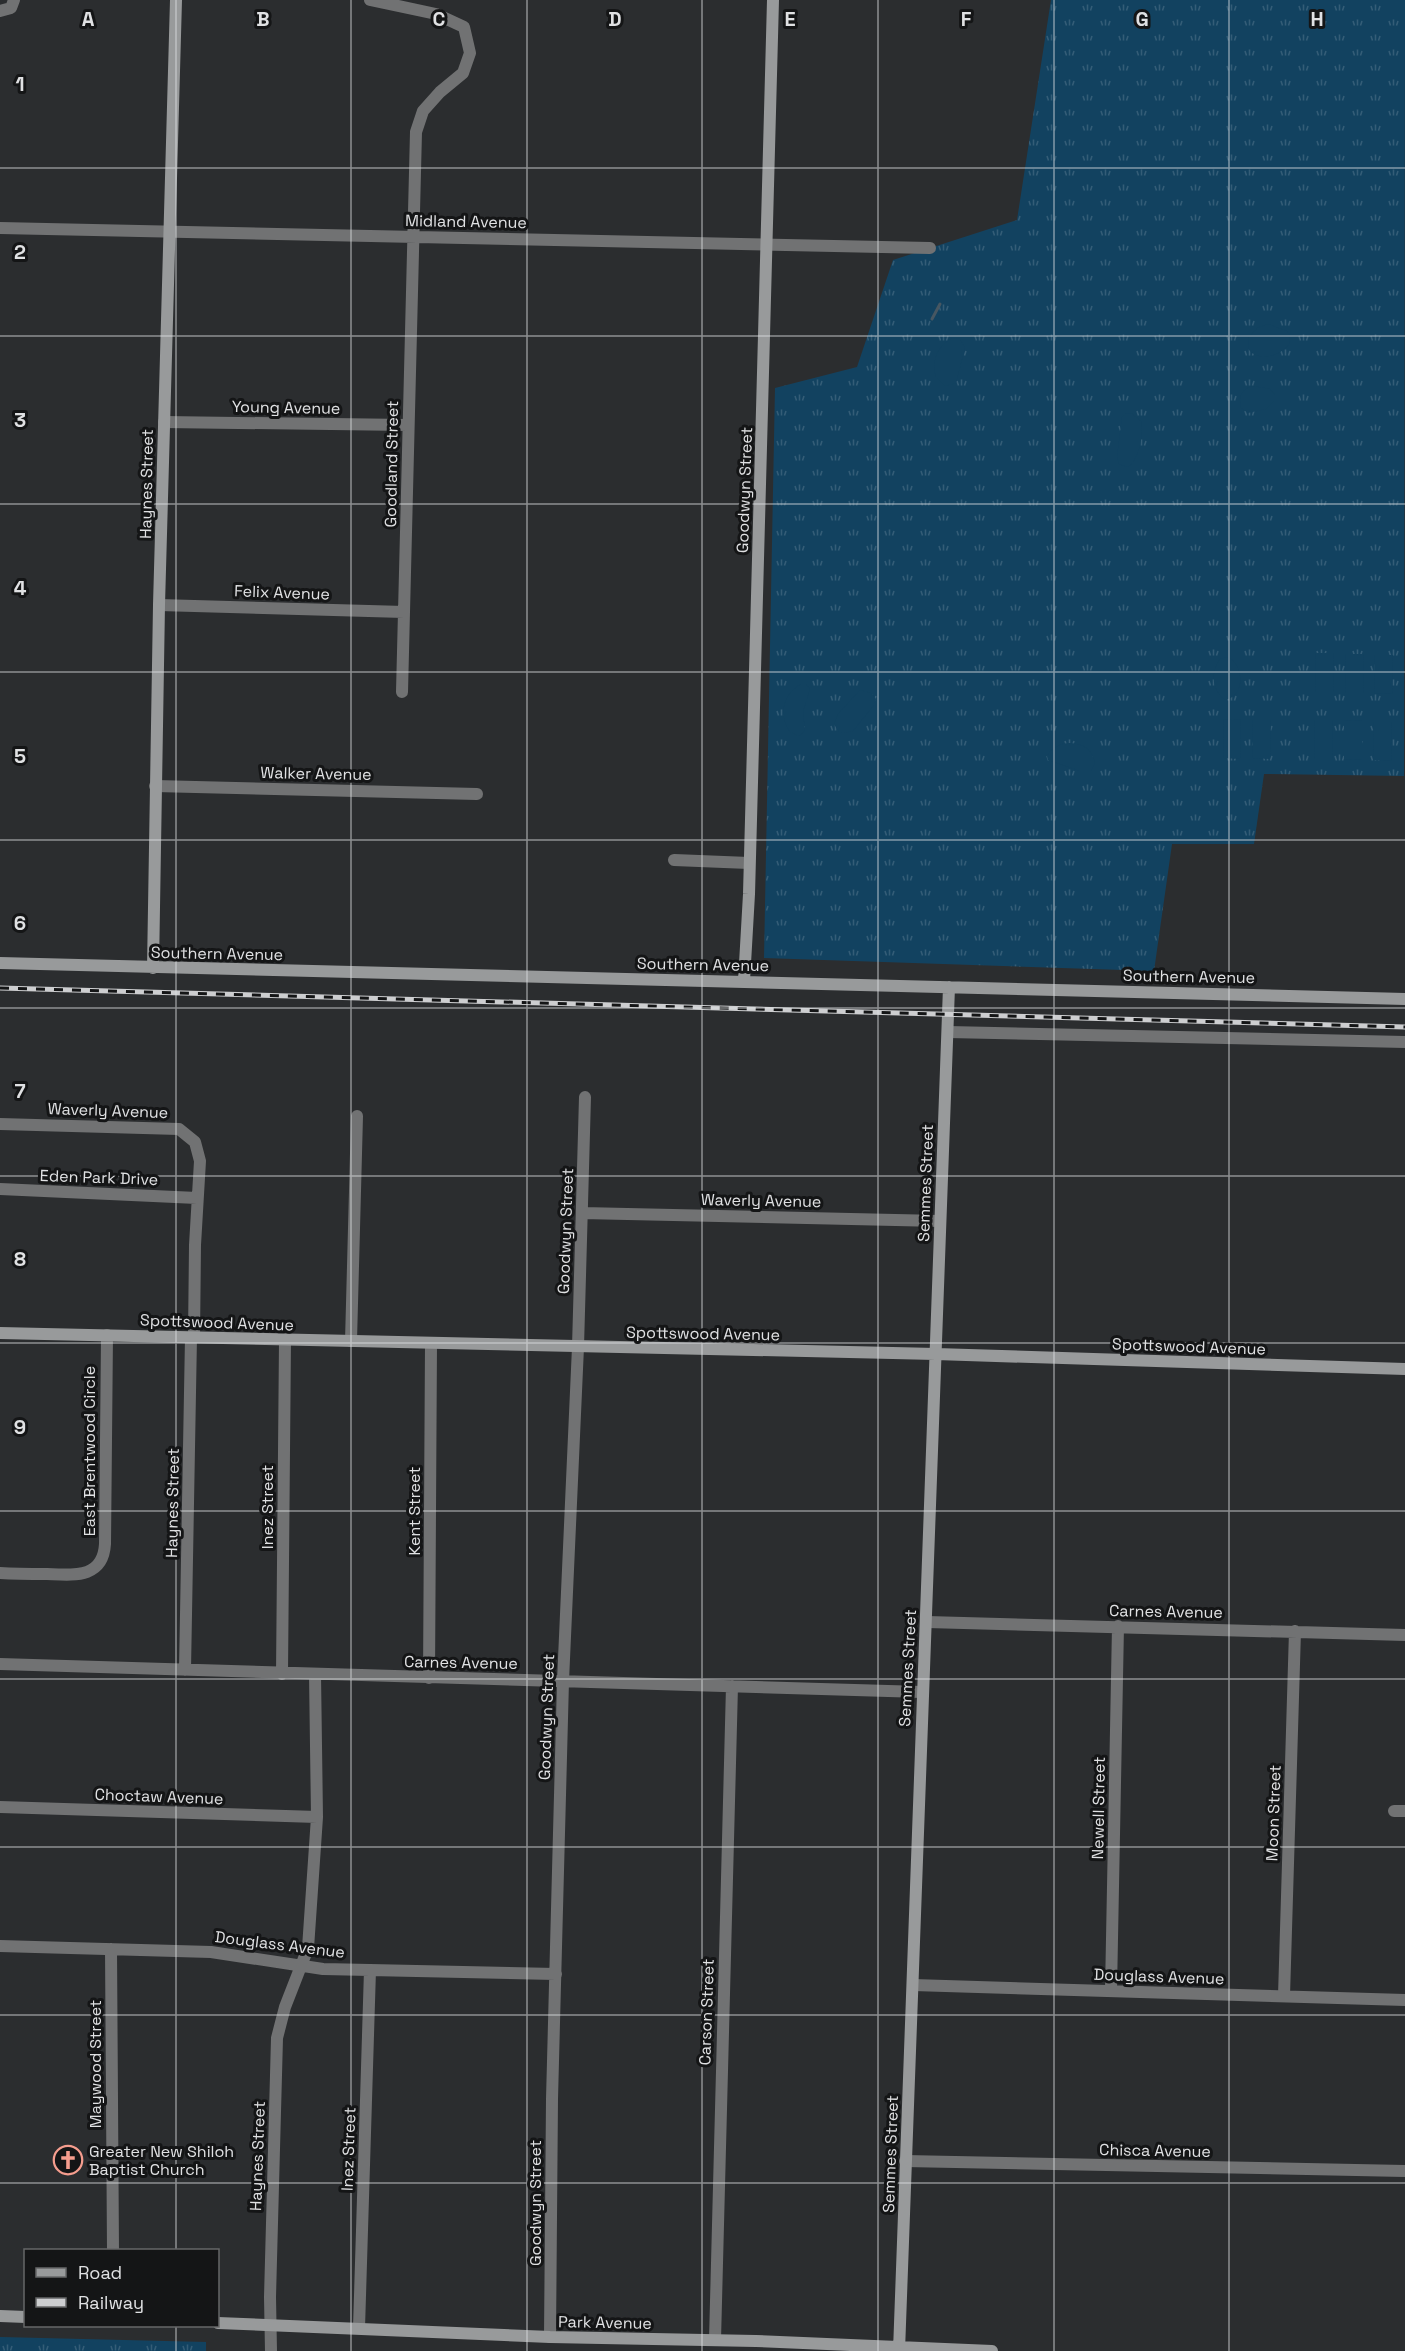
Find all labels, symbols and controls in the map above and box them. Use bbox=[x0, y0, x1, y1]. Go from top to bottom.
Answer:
text: A bbox=[82, 6, 95, 32]
text: B bbox=[256, 6, 270, 32]
text: C bbox=[433, 6, 446, 32]
text: D bbox=[608, 6, 622, 32]
text: E bbox=[784, 6, 796, 32]
text: F bbox=[961, 6, 972, 32]
text: G bbox=[1135, 6, 1149, 32]
text: H bbox=[1310, 6, 1324, 32]
text: 1 bbox=[15, 71, 25, 97]
street label: Midland Avenue bbox=[405, 210, 527, 233]
text: 2 bbox=[14, 239, 26, 265]
street label: Young Avenue bbox=[232, 396, 340, 419]
street label: Goodland Street bbox=[380, 400, 403, 528]
text: 3 bbox=[14, 407, 26, 433]
street label: Goodwyn Street bbox=[732, 427, 757, 553]
street label: Haynes Street bbox=[135, 429, 158, 539]
text: 4 bbox=[14, 575, 27, 601]
street label: Felix Avenue bbox=[234, 580, 330, 605]
text: 5 bbox=[14, 743, 26, 769]
street label: Walker Avenue bbox=[260, 762, 372, 785]
text: 6 bbox=[14, 910, 26, 936]
street label: Southern Avenue bbox=[151, 942, 283, 965]
street label: Southern Avenue bbox=[637, 953, 769, 976]
street label: Southern Avenue bbox=[1123, 965, 1255, 988]
text: 7 bbox=[14, 1078, 26, 1104]
street label: Waverly Avenue bbox=[47, 1098, 169, 1123]
street label: Semmes Street bbox=[913, 1124, 938, 1242]
street label: Eden Park Drive bbox=[39, 1165, 159, 1190]
street label: Goodwyn Street bbox=[553, 1168, 578, 1294]
street label: Waverly Avenue bbox=[701, 1189, 821, 1212]
text: 8 bbox=[14, 1246, 26, 1272]
street label: Spottswood Avenue bbox=[140, 1309, 294, 1336]
street label: Spottswood Avenue bbox=[626, 1322, 780, 1345]
street label: Spottswood Avenue bbox=[1112, 1333, 1266, 1360]
street label: East Brentwood Circle bbox=[79, 1366, 100, 1536]
text: 9 bbox=[14, 1414, 26, 1440]
street label: Haynes Street bbox=[161, 1448, 184, 1558]
street label: Inez Street bbox=[257, 1465, 278, 1549]
street label: Kent Street bbox=[404, 1467, 425, 1555]
street label: Carnes Avenue bbox=[1109, 1600, 1223, 1623]
street label: Semmes Street bbox=[894, 1609, 921, 1727]
street label: Carnes Avenue bbox=[404, 1651, 518, 1674]
street label: Goodwyn Street bbox=[534, 1654, 559, 1780]
street label: Newell Street bbox=[1087, 1756, 1110, 1860]
street label: Moon Street bbox=[1261, 1764, 1286, 1862]
street label: Choctaw Avenue bbox=[94, 1784, 224, 1809]
street label: Douglass Avenue bbox=[214, 1926, 346, 1963]
street label: Carson Street bbox=[694, 1958, 719, 2066]
street label: Douglass Avenue bbox=[1093, 1964, 1225, 1989]
street label: Maywood Street bbox=[85, 2000, 106, 2128]
street label: Semmes Street bbox=[878, 2095, 903, 2213]
street label: Haynes Street bbox=[245, 2101, 270, 2211]
street label: Inez Street bbox=[337, 2107, 360, 2191]
street label: Chisca Avenue bbox=[1099, 2139, 1211, 2162]
street label: Goodwyn Street bbox=[525, 2140, 546, 2266]
place label: Greater New Shiloh Baptist Church bbox=[89, 2141, 234, 2180]
church icon: Greater New Shiloh Baptist Church bbox=[52, 2144, 84, 2176]
legend bbox=[24, 2249, 219, 2327]
text: Road bbox=[78, 2261, 122, 2284]
text: Railway bbox=[78, 2291, 144, 2314]
street label: Park Avenue bbox=[558, 2311, 652, 2334]

